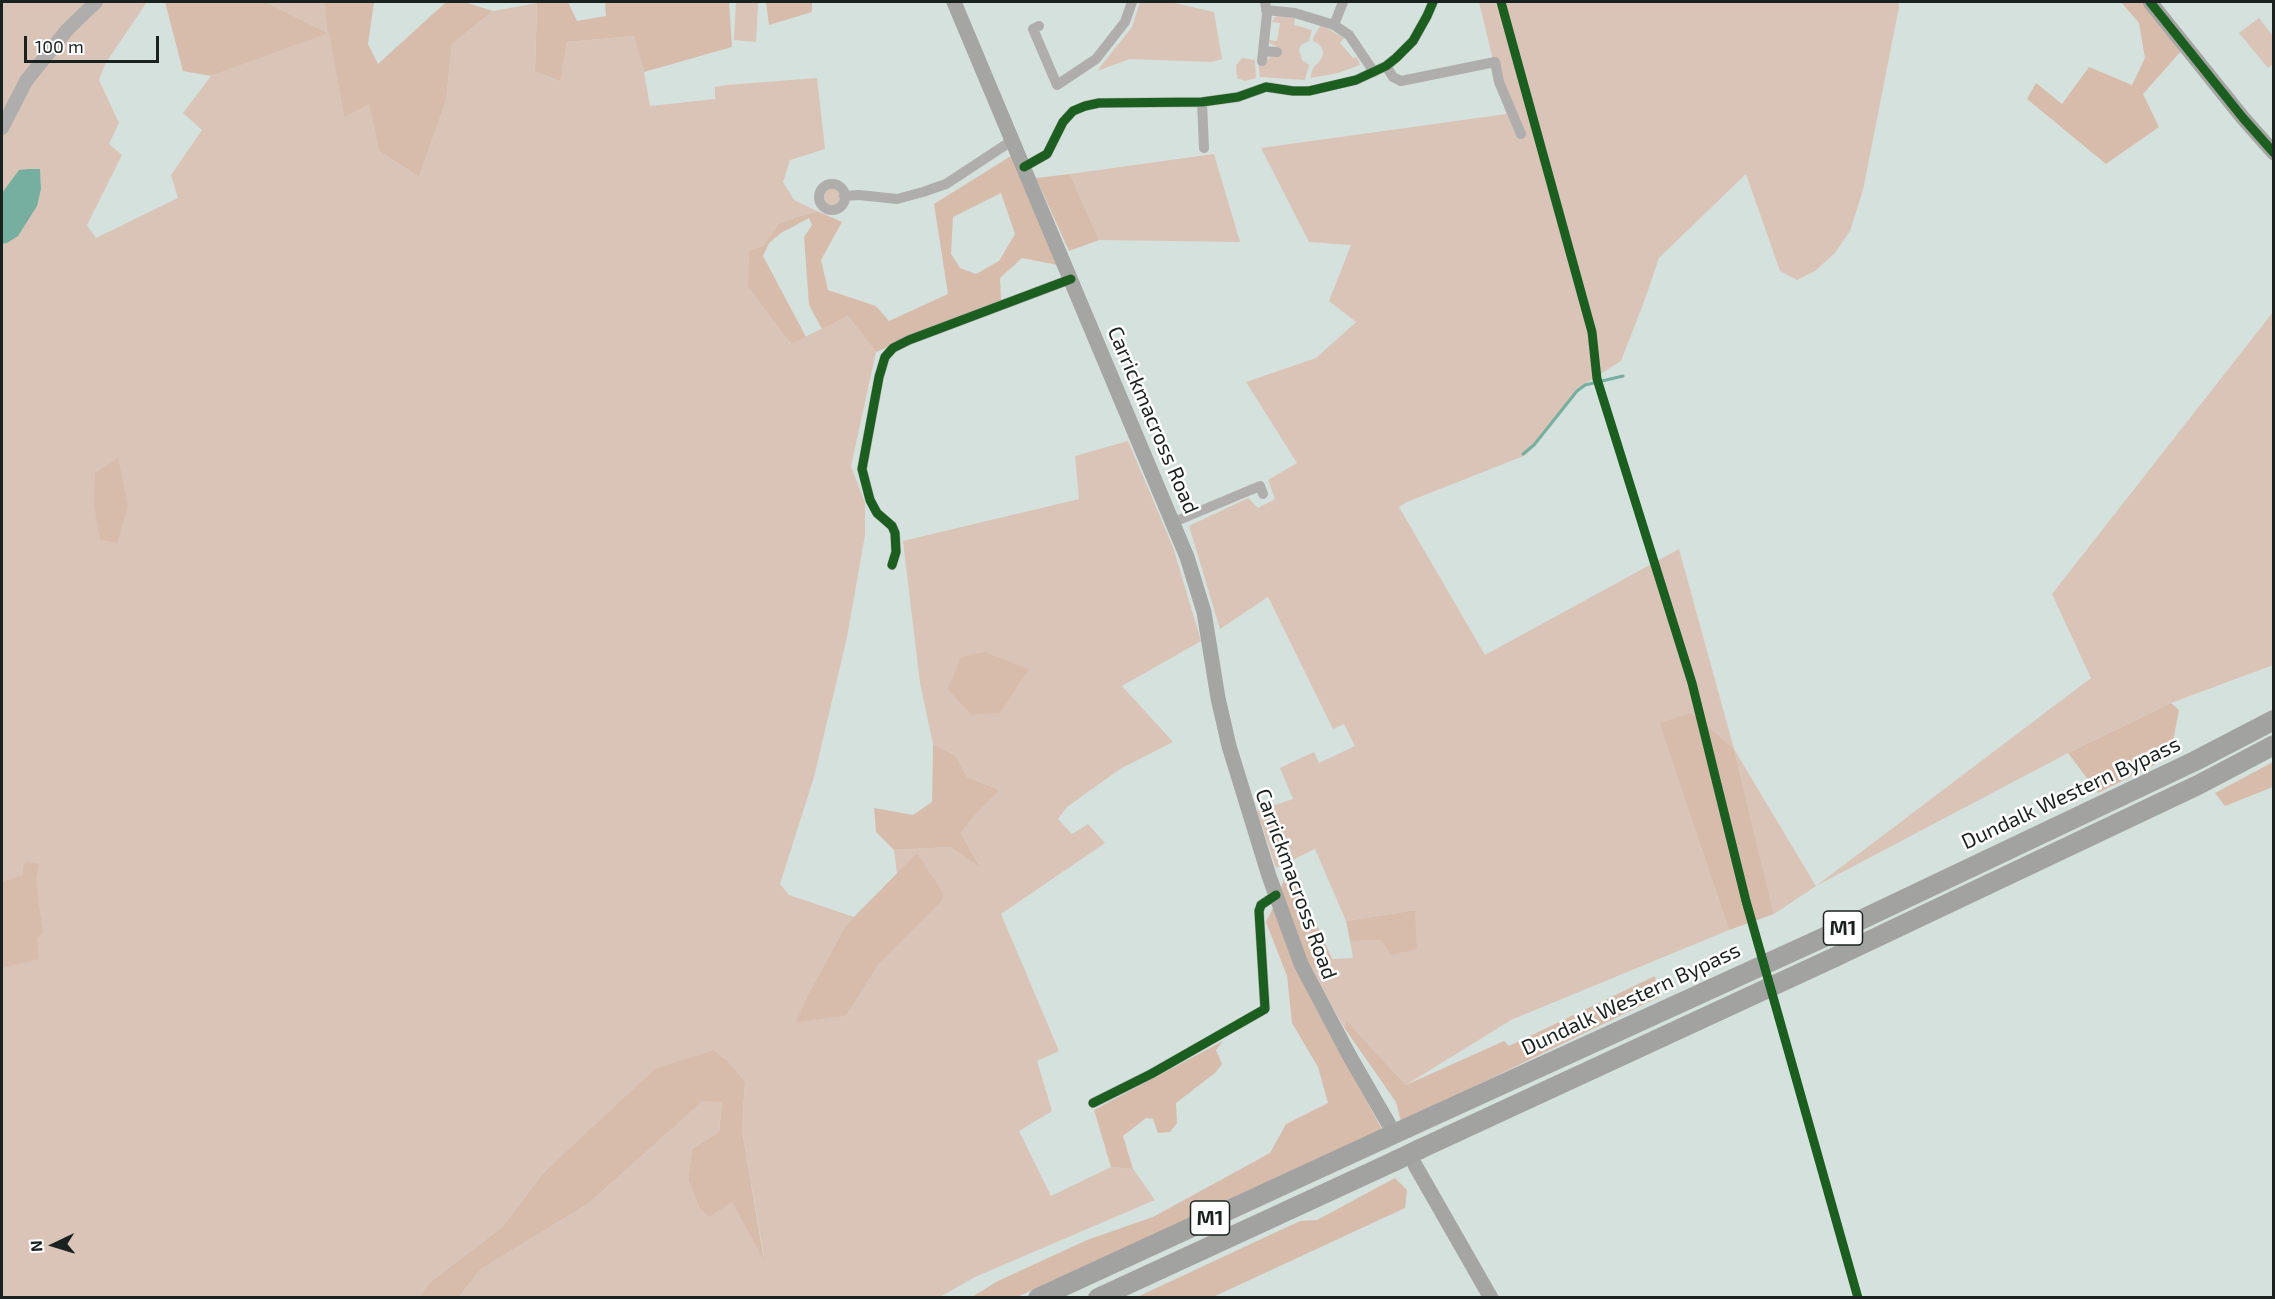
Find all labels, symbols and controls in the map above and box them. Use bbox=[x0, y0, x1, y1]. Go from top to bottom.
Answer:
scale bar bbox=[27, 24, 162, 62]
text: 100 m bbox=[35, 35, 84, 57]
street label: Carrickmacross Road bbox=[1102, 322, 1204, 518]
street label: Dundalk Western Bypass bbox=[1958, 731, 2184, 855]
street label: Carrickmacross Road bbox=[1250, 785, 1342, 983]
road number: M1 bbox=[1824, 911, 1862, 945]
street label: Dundalk Western Bypass bbox=[1518, 937, 1744, 1061]
road number: M1 bbox=[1190, 1201, 1230, 1235]
north arrow bbox=[24, 1215, 84, 1275]
text: N bbox=[26, 1240, 45, 1253]

